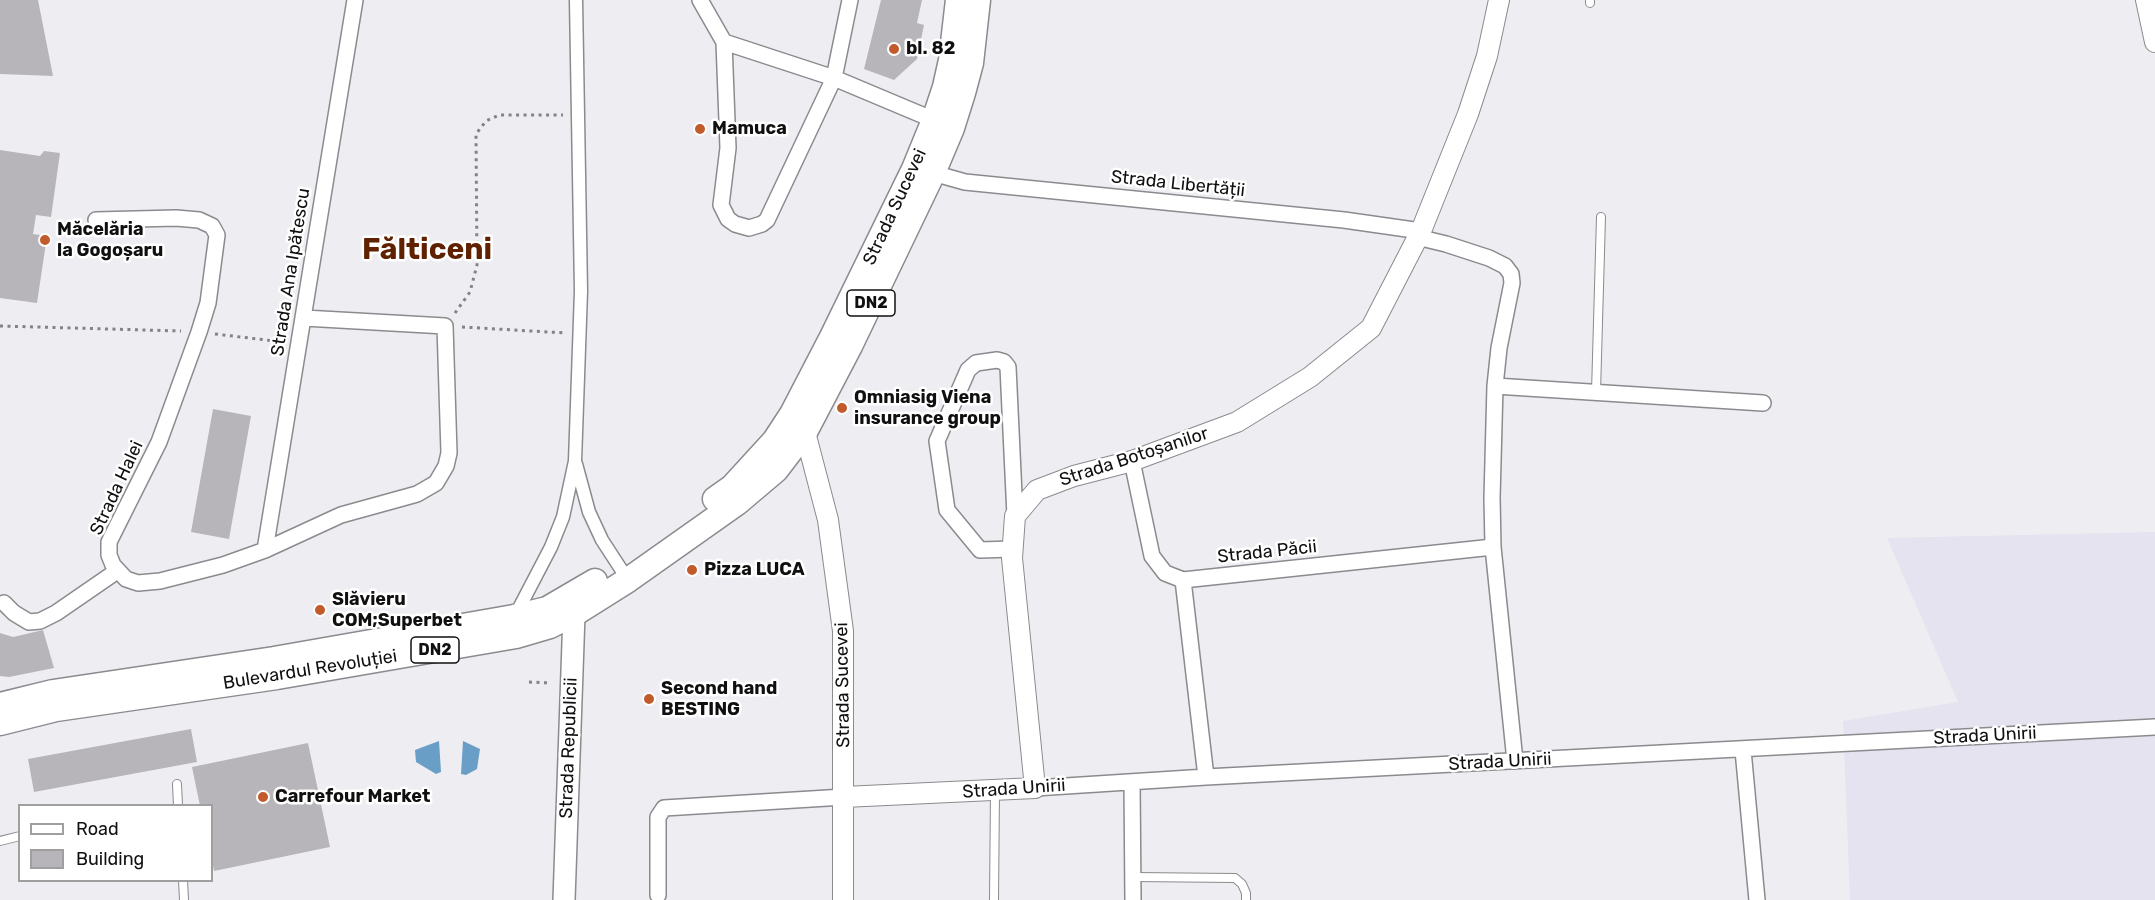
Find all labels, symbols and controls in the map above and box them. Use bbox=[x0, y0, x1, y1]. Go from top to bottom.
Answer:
place label: bl. 82 bbox=[906, 38, 955, 60]
marker: bl. 82 bbox=[887, 42, 901, 56]
place label: Mamuca bbox=[712, 118, 787, 140]
marker: Mamuca bbox=[693, 122, 707, 136]
street label: Strada Sucevei bbox=[859, 145, 931, 269]
street label: Strada Libertății bbox=[1110, 166, 1246, 202]
street label: Strada Ana Ipătescu bbox=[267, 186, 315, 358]
place label: Măcelăria la Gogoșaru bbox=[57, 219, 163, 262]
district label: Fălticeni bbox=[362, 232, 492, 268]
marker: Măcelăria la Gogoșaru bbox=[38, 233, 52, 247]
road number: DN2 bbox=[847, 290, 895, 316]
place label: Omniasig Viena insurance group bbox=[854, 387, 1001, 430]
marker: Omniasig Viena insurance group bbox=[835, 401, 849, 415]
street label: Strada Botoșanilor bbox=[1057, 423, 1211, 491]
street label: Strada Halei bbox=[86, 437, 148, 539]
street label: Strada Păcii bbox=[1216, 536, 1318, 568]
place label: Pizza LUCA bbox=[704, 559, 805, 581]
marker: Pizza LUCA bbox=[685, 563, 699, 577]
place label: Slăvieru COM;Superbet bbox=[332, 589, 462, 632]
marker: Slăvieru COM;Superbet bbox=[313, 603, 327, 617]
street label: Strada Sucevei bbox=[831, 622, 855, 748]
road number: DN2 bbox=[411, 637, 459, 663]
street label: Bulevardul Revoluției bbox=[221, 646, 399, 694]
street label: Strada Republicii bbox=[556, 677, 582, 819]
place label: Second hand BESTING bbox=[661, 678, 777, 720]
marker: Second hand BESTING bbox=[642, 692, 656, 706]
street label: Strada Unirii bbox=[1933, 723, 2037, 749]
street label: Strada Unirii bbox=[1448, 749, 1552, 775]
street label: Strada Unirii bbox=[962, 775, 1066, 803]
place label: Carrefour Market bbox=[275, 786, 430, 808]
marker: Carrefour Market bbox=[256, 790, 270, 804]
legend bbox=[18, 804, 213, 882]
text: Road bbox=[76, 818, 119, 840]
text: Building bbox=[76, 848, 144, 870]

